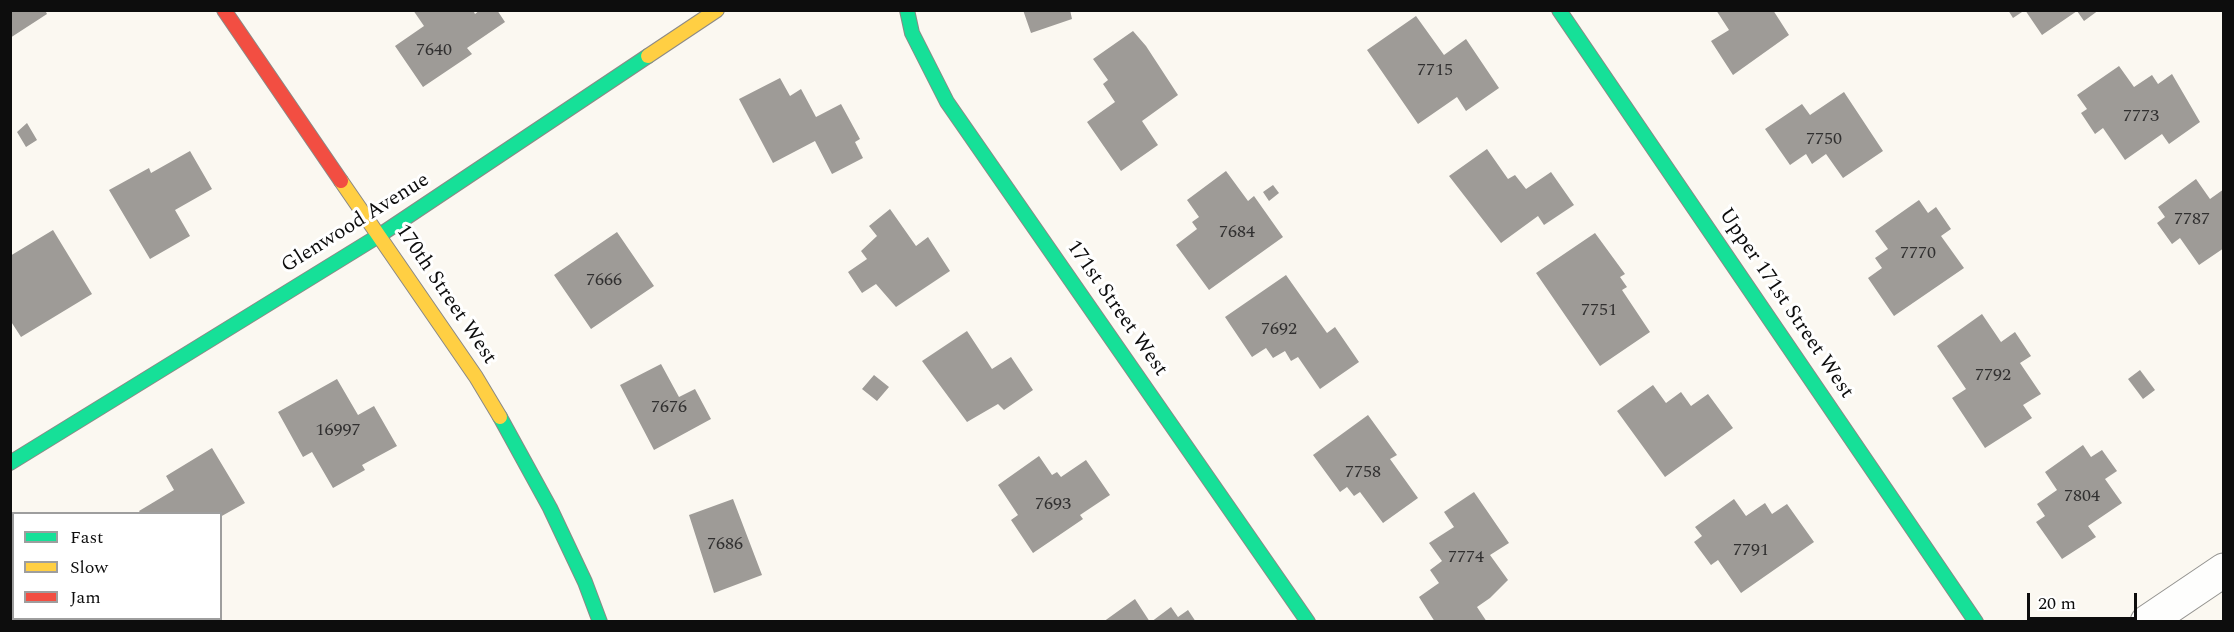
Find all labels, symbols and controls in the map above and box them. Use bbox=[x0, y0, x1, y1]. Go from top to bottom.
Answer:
house number: 7640 bbox=[416, 40, 452, 62]
house number: 7715 bbox=[1417, 60, 1453, 82]
house number: 7773 bbox=[2123, 106, 2159, 128]
house number: 7750 bbox=[1806, 129, 1842, 151]
street label: Glenwood Avenue bbox=[277, 168, 435, 280]
street label: Upper 171st Street West bbox=[1712, 204, 1858, 404]
house number: 7787 bbox=[2174, 209, 2210, 231]
street label: 170th Street West bbox=[389, 220, 501, 370]
house number: 7684 bbox=[1219, 222, 1255, 244]
street label: 171st Street West bbox=[1060, 236, 1172, 382]
house number: 7770 bbox=[1900, 243, 1936, 265]
house number: 7666 bbox=[586, 270, 622, 292]
house number: 7751 bbox=[1581, 300, 1617, 322]
house number: 7692 bbox=[1261, 319, 1297, 341]
house number: 7792 bbox=[1975, 365, 2011, 387]
house number: 7676 bbox=[651, 397, 687, 419]
house number: 16997 bbox=[316, 420, 360, 442]
house number: 7758 bbox=[1345, 462, 1381, 484]
house number: 7804 bbox=[2064, 486, 2100, 508]
house number: 7693 bbox=[1035, 494, 1071, 516]
legend bbox=[12, 512, 222, 620]
text: Fast bbox=[70, 524, 103, 551]
house number: 7686 bbox=[707, 534, 743, 556]
house number: 7791 bbox=[1733, 540, 1769, 562]
house number: 7774 bbox=[1448, 547, 1484, 569]
text: Slow bbox=[70, 554, 108, 581]
scale bar bbox=[2030, 581, 2140, 619]
text: Jam bbox=[70, 584, 101, 611]
text: 20 m bbox=[2038, 590, 2076, 617]

